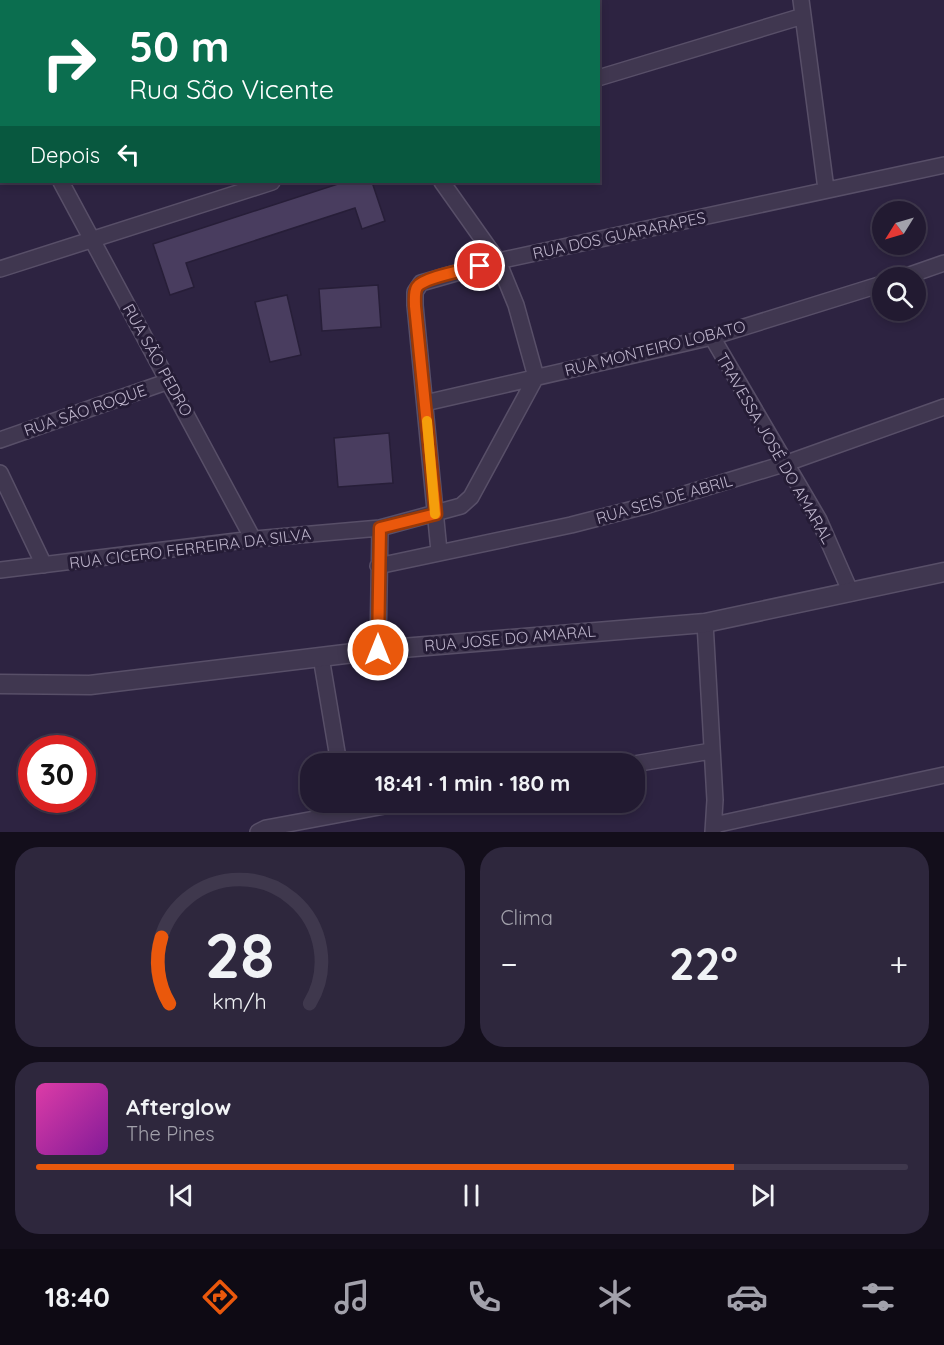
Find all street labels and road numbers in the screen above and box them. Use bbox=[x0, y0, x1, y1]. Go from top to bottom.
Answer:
street label: RUA DOS GUARARAPES bbox=[531, 207, 707, 263]
street label: RUA SÃO PEDRO bbox=[119, 300, 197, 420]
street label: RUA MONTEIRO LOBATO bbox=[562, 316, 748, 380]
street label: TRAVESSA JOSÉ DO AMARAL bbox=[712, 349, 838, 547]
street label: RUA SÃO ROQUE bbox=[21, 380, 149, 440]
street label: RUA SEIS DE ABRIL bbox=[593, 470, 735, 528]
street label: RUA CICERO FERREIRA DA SILVA bbox=[68, 523, 312, 573]
street label: RUA JOSE DO AMARAL bbox=[423, 620, 597, 655]

